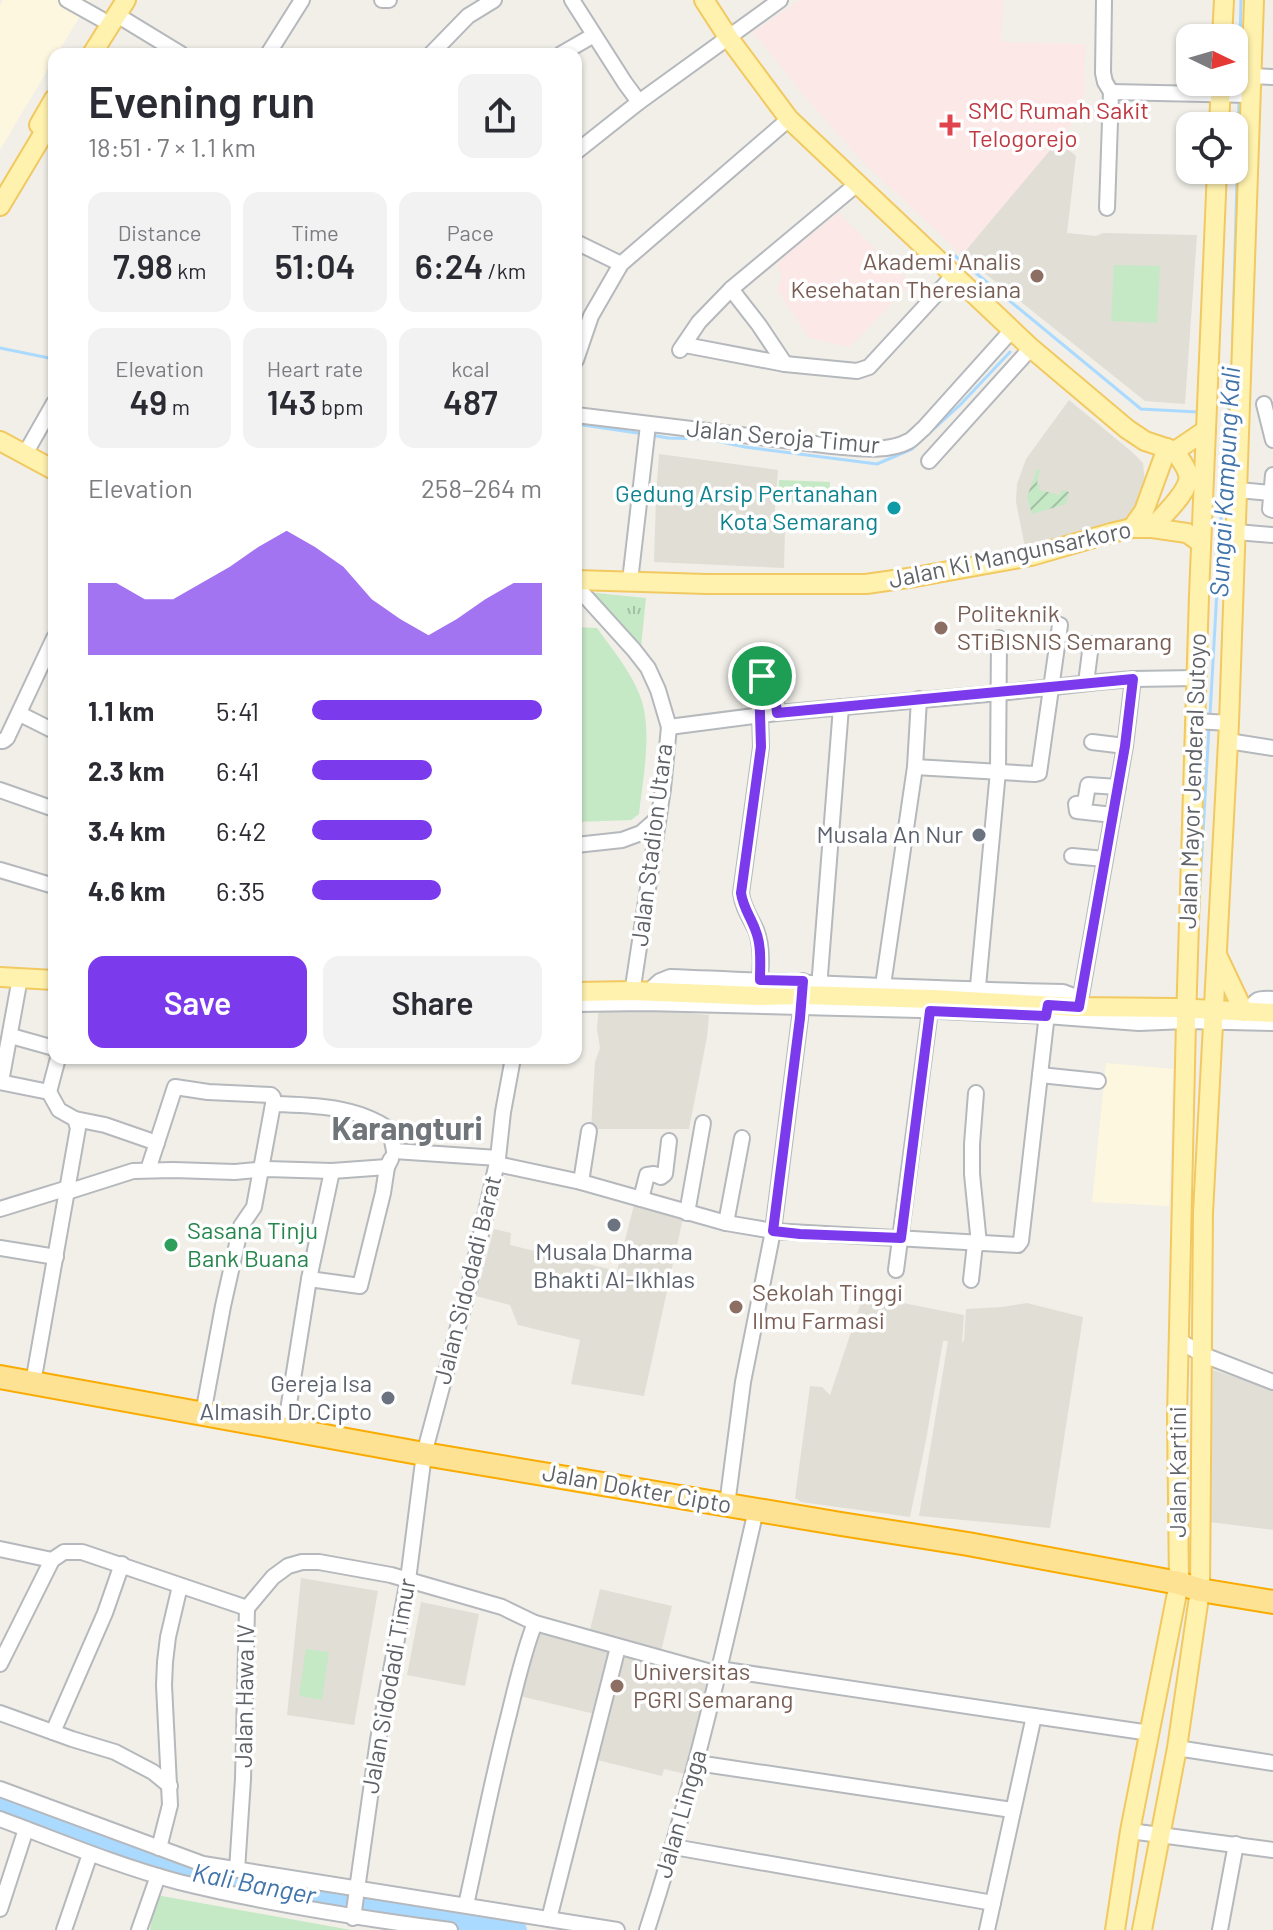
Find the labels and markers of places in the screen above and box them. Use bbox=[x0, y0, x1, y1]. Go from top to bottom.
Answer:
place label: SMC Rumah Sakit Telogorejo bbox=[968, 95, 1149, 152]
marker: SMC Rumah Sakit Telogorejo bbox=[939, 114, 961, 136]
place label: Akademi Analis Kesehatan Theresiana bbox=[790, 246, 1021, 303]
marker: Akademi Analis Kesehatan Theresiana bbox=[1028, 267, 1046, 285]
place label: Gedung Arsip Pertanahan Kota Semarang bbox=[615, 478, 878, 535]
marker: Gedung Arsip Pertanahan Kota Semarang bbox=[885, 499, 903, 517]
place label: Politeknik STiBISNIS Semarang bbox=[957, 598, 1172, 655]
marker: Politeknik STiBISNIS Semarang bbox=[932, 619, 950, 637]
pin bbox=[728, 642, 796, 710]
place label: Musala An Nur bbox=[816, 819, 963, 848]
marker: Musala An Nur bbox=[970, 826, 988, 844]
place label: Sasana Tinju Bank Buana bbox=[187, 1215, 318, 1272]
marker: Musala Dharma Bhakti Al-Ikhlas bbox=[605, 1216, 623, 1234]
marker: Sasana Tinju Bank Buana bbox=[162, 1236, 180, 1254]
place label: Musala Dharma Bhakti Al-Ikhlas bbox=[533, 1236, 695, 1293]
place label: Sekolah Tinggi Ilmu Farmasi bbox=[752, 1277, 903, 1334]
marker: Sekolah Tinggi Ilmu Farmasi bbox=[727, 1298, 745, 1316]
place label: Gereja Isa Almasih Dr.Cipto bbox=[200, 1368, 372, 1425]
marker: Gereja Isa Almasih Dr.Cipto bbox=[379, 1389, 397, 1407]
place label: Universitas PGRI Semarang bbox=[633, 1656, 793, 1713]
marker: Universitas PGRI Semarang bbox=[608, 1677, 626, 1695]

